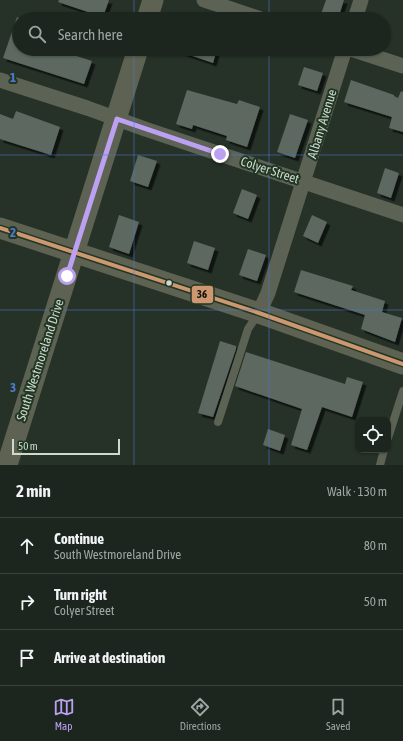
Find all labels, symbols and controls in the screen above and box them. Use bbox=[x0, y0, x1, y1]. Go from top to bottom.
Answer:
search box bbox=[12, 12, 391, 56]
icon: search bbox=[26, 23, 48, 45]
text: Search here bbox=[58, 26, 123, 43]
text: 1 bbox=[10, 70, 16, 85]
street label: Albany Avenue bbox=[304, 88, 340, 160]
route end bbox=[211, 145, 229, 163]
street label: Colyer Street bbox=[239, 154, 301, 187]
text: 2 bbox=[10, 225, 16, 240]
route start bbox=[58, 267, 76, 285]
unlabelled marker bbox=[164, 278, 174, 288]
line badge: 36 bbox=[191, 285, 214, 304]
text: 36 bbox=[197, 288, 207, 300]
street label: South Westmoreland Drive bbox=[13, 297, 67, 423]
text: 3 bbox=[10, 380, 16, 395]
map controls bbox=[355, 417, 391, 453]
button: locate bbox=[355, 417, 391, 453]
scale bar bbox=[12, 437, 120, 456]
text: 50 m bbox=[18, 440, 38, 452]
text: 2 min bbox=[16, 481, 51, 501]
text: Walk · 130 m bbox=[327, 484, 387, 499]
text: Continue bbox=[54, 530, 104, 547]
icon: ahead bbox=[16, 535, 38, 557]
text: 80 m bbox=[364, 538, 387, 553]
text: South Westmoreland Drive bbox=[54, 547, 181, 562]
text: Turn right bbox=[54, 586, 107, 603]
icon: right bbox=[16, 591, 38, 613]
text: 50 m bbox=[364, 594, 387, 609]
text: Colyer Street bbox=[54, 603, 115, 618]
icon: arrive bbox=[16, 647, 38, 669]
text: Arrive at destination bbox=[54, 649, 165, 666]
tab: Map bbox=[53, 696, 75, 732]
tab: Directions bbox=[180, 696, 221, 732]
tab: Saved bbox=[326, 696, 350, 732]

